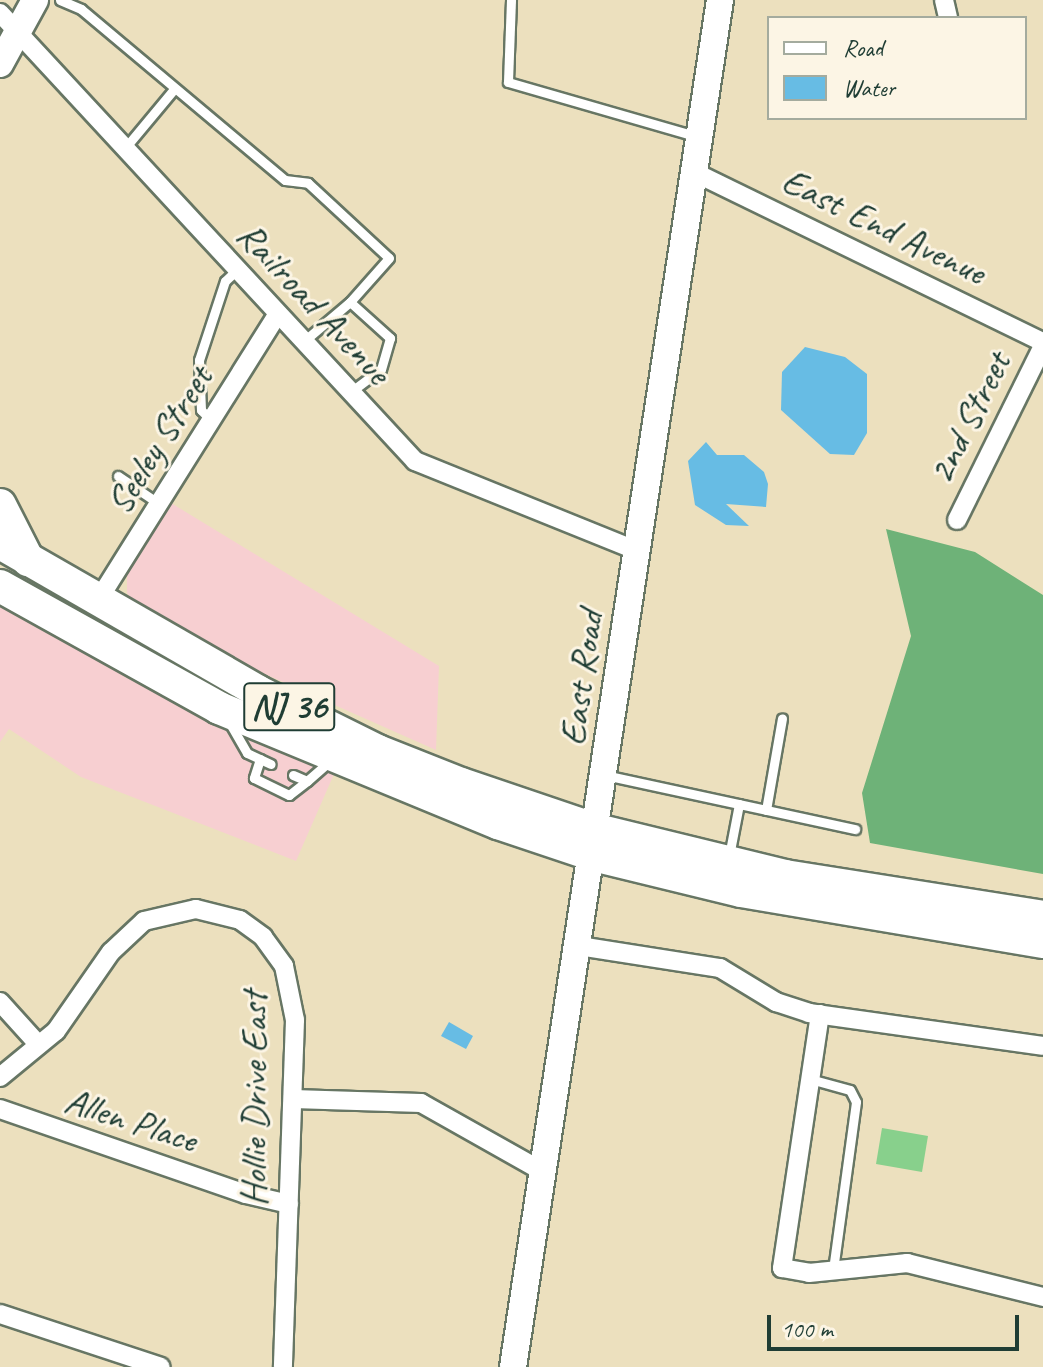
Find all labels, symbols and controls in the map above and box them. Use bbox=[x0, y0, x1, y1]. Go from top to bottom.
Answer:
legend bbox=[767, 16, 1027, 120]
text: Road bbox=[843, 33, 883, 63]
text: Water bbox=[843, 73, 895, 103]
street label: East End Avenue bbox=[775, 157, 993, 295]
street label: Railroad Avenue bbox=[227, 212, 401, 394]
street label: 2nd Street bbox=[918, 345, 1020, 491]
street label: Seeley Street bbox=[96, 357, 222, 523]
street label: East Road bbox=[549, 608, 613, 748]
road number: NJ 36 bbox=[243, 675, 335, 739]
street label: Hollie Drive East bbox=[231, 991, 277, 1207]
street label: Allen Place bbox=[59, 1077, 203, 1163]
scale bar bbox=[771, 1299, 1023, 1349]
text: 100 m bbox=[781, 1314, 833, 1344]

